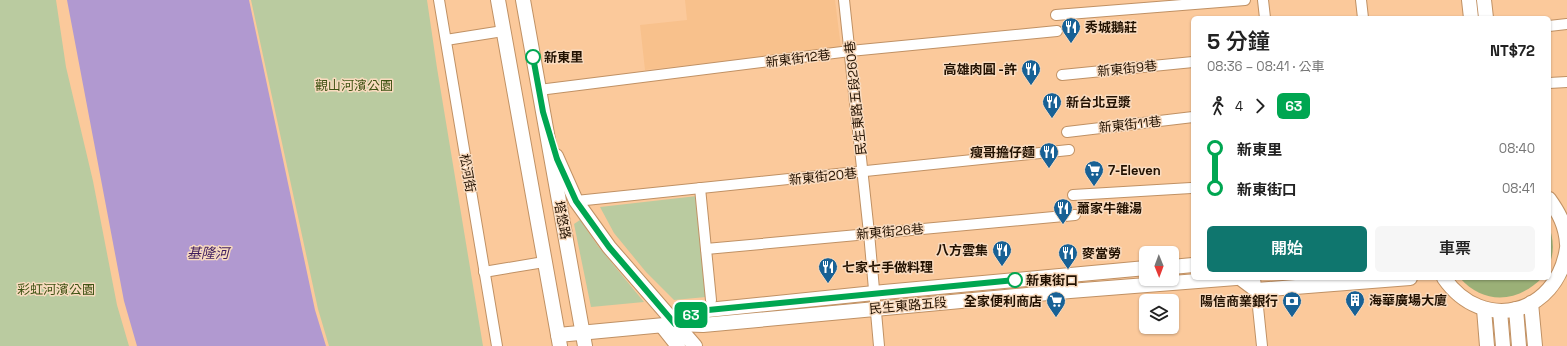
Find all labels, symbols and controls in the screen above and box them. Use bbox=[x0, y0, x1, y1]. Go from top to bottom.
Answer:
restaurant icon: 秀城鵝莊 bbox=[1060, 16, 1082, 44]
place label: 秀城鵝莊 bbox=[1085, 19, 1137, 36]
text: 5 分鐘 bbox=[1207, 27, 1270, 55]
street label: 民生東路五段260巷 bbox=[841, 40, 870, 156]
text: NT$72 bbox=[1490, 41, 1535, 60]
street label: 新東街12巷 bbox=[765, 46, 831, 71]
marker: 新東里 bbox=[525, 49, 541, 65]
place label: 新東里 bbox=[544, 49, 583, 66]
street label: 新東街9巷 bbox=[1096, 57, 1158, 80]
restaurant icon: 高雄肉圓 -許 bbox=[1020, 58, 1042, 86]
text: 08:36 – 08:41 · 公車 bbox=[1207, 58, 1324, 75]
place label: 高雄肉圓 -許 bbox=[943, 61, 1017, 78]
park label: 觀山河濱公園 bbox=[315, 77, 393, 94]
restaurant icon: 新台北豆漿 bbox=[1041, 91, 1063, 119]
place label: 新台北豆漿 bbox=[1066, 94, 1131, 111]
icon: walk bbox=[1207, 95, 1229, 117]
icon: forward bbox=[1249, 95, 1271, 117]
text: 63 bbox=[1285, 97, 1302, 115]
text: 4 bbox=[1235, 98, 1243, 115]
street label: 新東街11巷 bbox=[1098, 113, 1162, 136]
text: 新東里 bbox=[1237, 140, 1282, 159]
text: 08:40 bbox=[1499, 140, 1535, 157]
restaurant icon: 瘦哥擔仔麵 bbox=[1038, 141, 1060, 169]
place label: 瘦哥擔仔麵 bbox=[970, 144, 1035, 161]
street label: 松河街 bbox=[456, 152, 479, 194]
supermarket icon: 7-Eleven bbox=[1083, 159, 1105, 187]
place label: 7-Eleven bbox=[1108, 162, 1161, 179]
street label: 新東街20巷 bbox=[788, 164, 858, 189]
text: 新東街口 bbox=[1237, 180, 1297, 199]
text: 08:41 bbox=[1502, 180, 1535, 197]
restaurant icon: 蕭家牛雜湯 bbox=[1052, 197, 1074, 225]
street label: 塔悠路 bbox=[550, 199, 575, 241]
place label: 蕭家牛雜湯 bbox=[1077, 200, 1142, 217]
street label: 新東街26巷 bbox=[856, 220, 925, 243]
button: 開始 bbox=[1207, 226, 1367, 272]
button: 車票 bbox=[1375, 226, 1535, 272]
restaurant icon: 八方雲集 bbox=[991, 239, 1013, 267]
place label: 八方雲集 bbox=[936, 242, 988, 259]
restaurant icon: 麥當勞 bbox=[1057, 242, 1079, 270]
water label: 基隆河 bbox=[187, 244, 232, 262]
place label: 麥當勞 bbox=[1082, 245, 1121, 262]
north arrow bbox=[1139, 246, 1179, 286]
map controls bbox=[1139, 246, 1179, 334]
restaurant icon: 七家七手做料理 bbox=[817, 256, 839, 284]
place label: 七家七手做料理 bbox=[842, 259, 933, 276]
marker: 新東街口 bbox=[1007, 272, 1023, 288]
place label: 新東街口 bbox=[1026, 272, 1078, 289]
park label: 彩虹河濱公園 bbox=[17, 281, 95, 298]
building icon: 海華廣場大廈 bbox=[1344, 289, 1366, 317]
supermarket icon: 全家便利商店 bbox=[1045, 290, 1067, 318]
bank icon: 陽信商業銀行 bbox=[1281, 290, 1303, 318]
place label: 海華廣場大廈 bbox=[1369, 292, 1447, 309]
place label: 全家便利商店 bbox=[964, 293, 1042, 310]
place label: 陽信商業銀行 bbox=[1200, 293, 1278, 310]
street label: 民生東路五段 bbox=[868, 294, 948, 317]
button: layers bbox=[1139, 294, 1179, 334]
line badge: 63 bbox=[673, 302, 709, 328]
text: 63 bbox=[682, 306, 700, 324]

